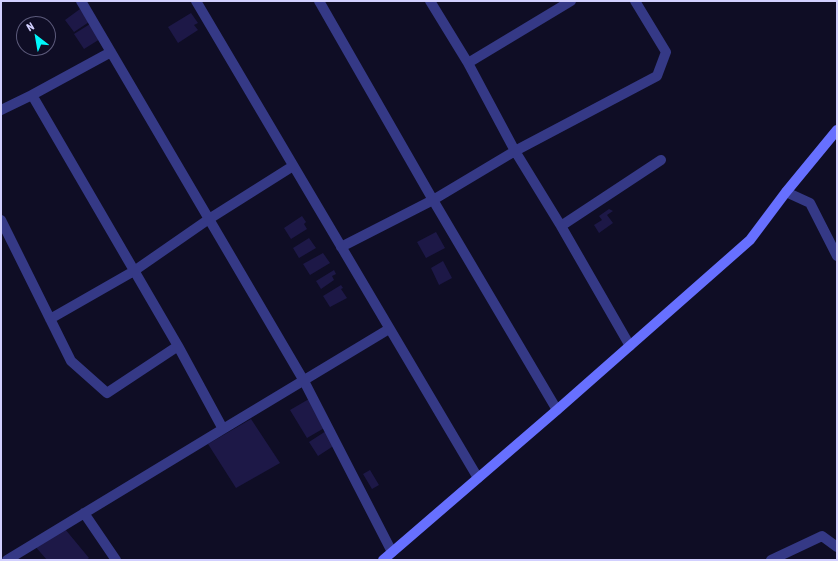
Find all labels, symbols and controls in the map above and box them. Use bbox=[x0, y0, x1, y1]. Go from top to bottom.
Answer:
north arrow bbox=[16, 16, 56, 56]
text: N bbox=[24, 20, 36, 33]

